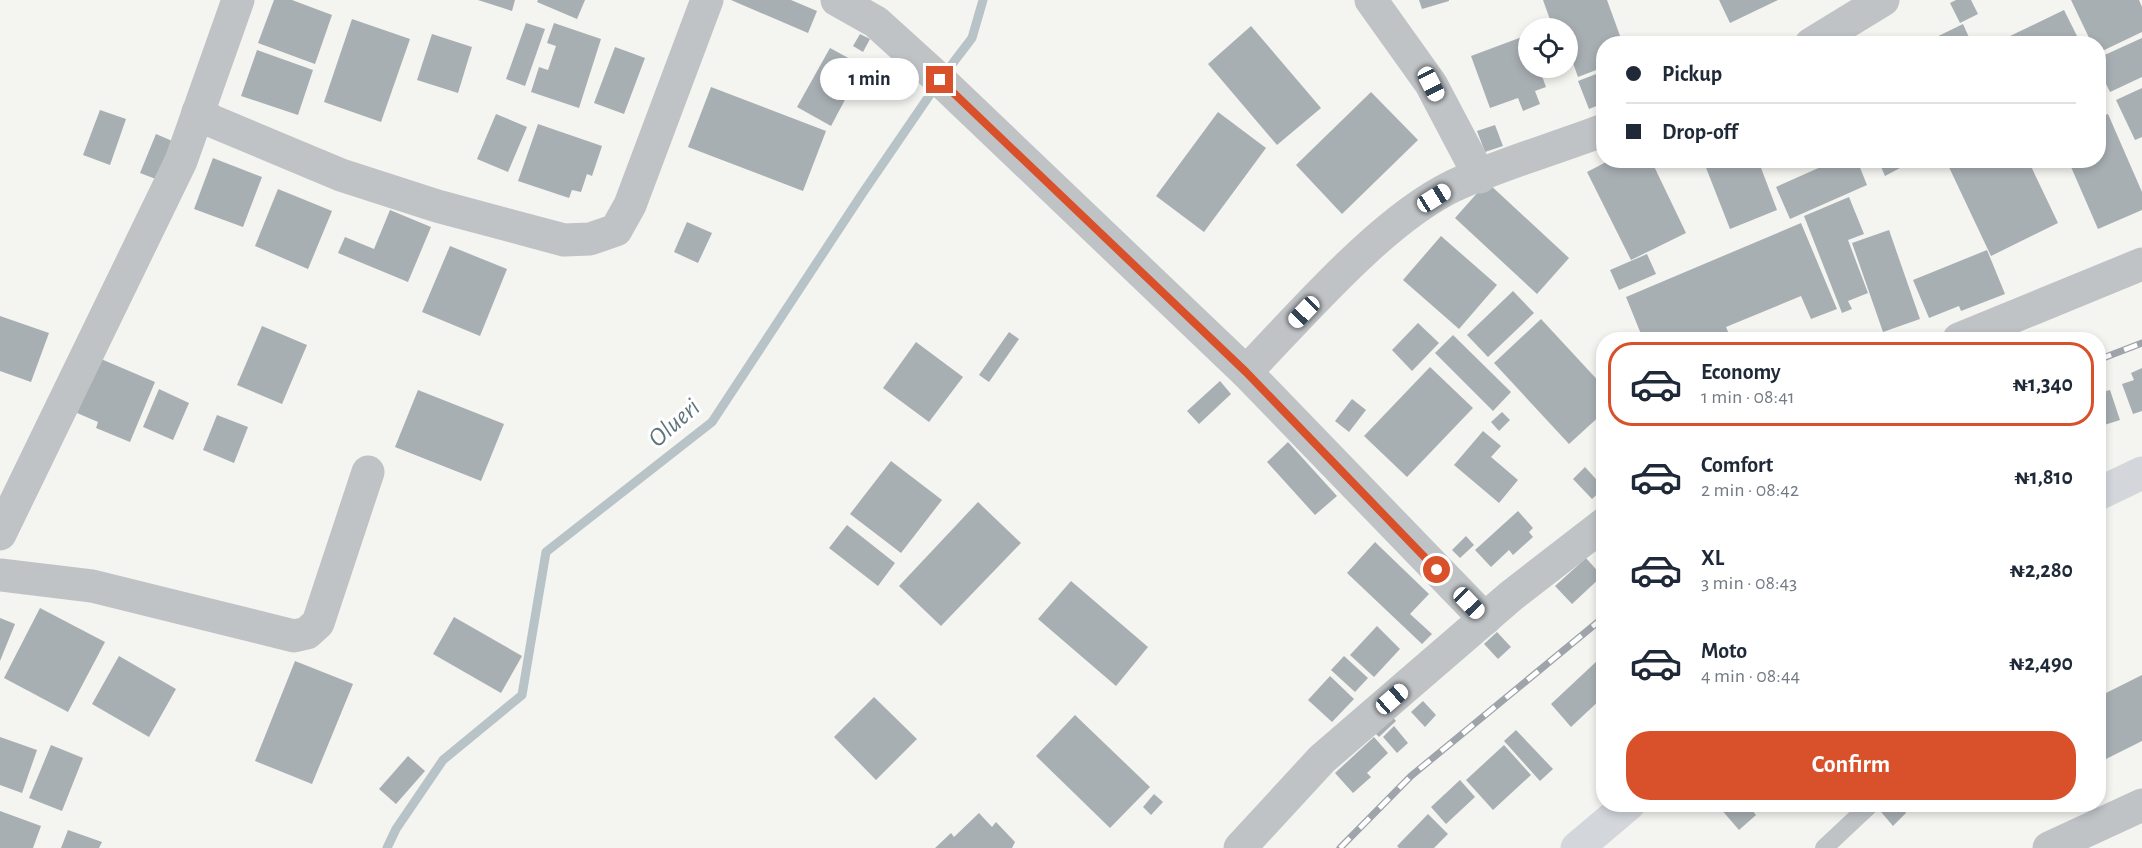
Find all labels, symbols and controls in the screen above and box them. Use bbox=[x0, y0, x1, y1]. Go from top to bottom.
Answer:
map controls bbox=[1518, 18, 1578, 78]
button: locate bbox=[1518, 18, 1578, 78]
callout: 1 min bbox=[820, 59, 919, 101]
text: Pickup bbox=[1662, 63, 1722, 85]
car bbox=[1415, 64, 1447, 104]
route end bbox=[926, 66, 953, 93]
text: 1 min bbox=[848, 69, 891, 89]
text: Drop-off bbox=[1662, 121, 1738, 143]
car bbox=[1414, 181, 1454, 215]
car bbox=[1285, 293, 1323, 331]
icon: car bbox=[1629, 357, 1683, 411]
text: Economy bbox=[1701, 361, 1781, 383]
text: ₦1,340 bbox=[2013, 373, 2073, 395]
text: 1 min · 08:41 bbox=[1701, 387, 1795, 407]
water label: Olueri bbox=[643, 394, 705, 452]
icon: car bbox=[1629, 450, 1683, 504]
text: Comfort bbox=[1701, 454, 1773, 476]
text: ₦1,810 bbox=[2014, 466, 2073, 488]
text: 2 min · 08:42 bbox=[1701, 480, 1799, 500]
icon: car bbox=[1629, 543, 1683, 597]
text: XL bbox=[1701, 547, 1724, 569]
route start bbox=[1423, 556, 1450, 583]
text: ₦2,280 bbox=[2009, 559, 2073, 581]
text: 3 min · 08:43 bbox=[1701, 573, 1797, 593]
car bbox=[1450, 584, 1488, 622]
icon: car bbox=[1629, 636, 1683, 690]
text: Moto bbox=[1701, 640, 1747, 662]
text: ₦2,490 bbox=[2009, 652, 2073, 674]
text: 4 min · 08:44 bbox=[1701, 666, 1800, 686]
car bbox=[1373, 680, 1411, 718]
button: Confirm bbox=[1626, 731, 2076, 800]

